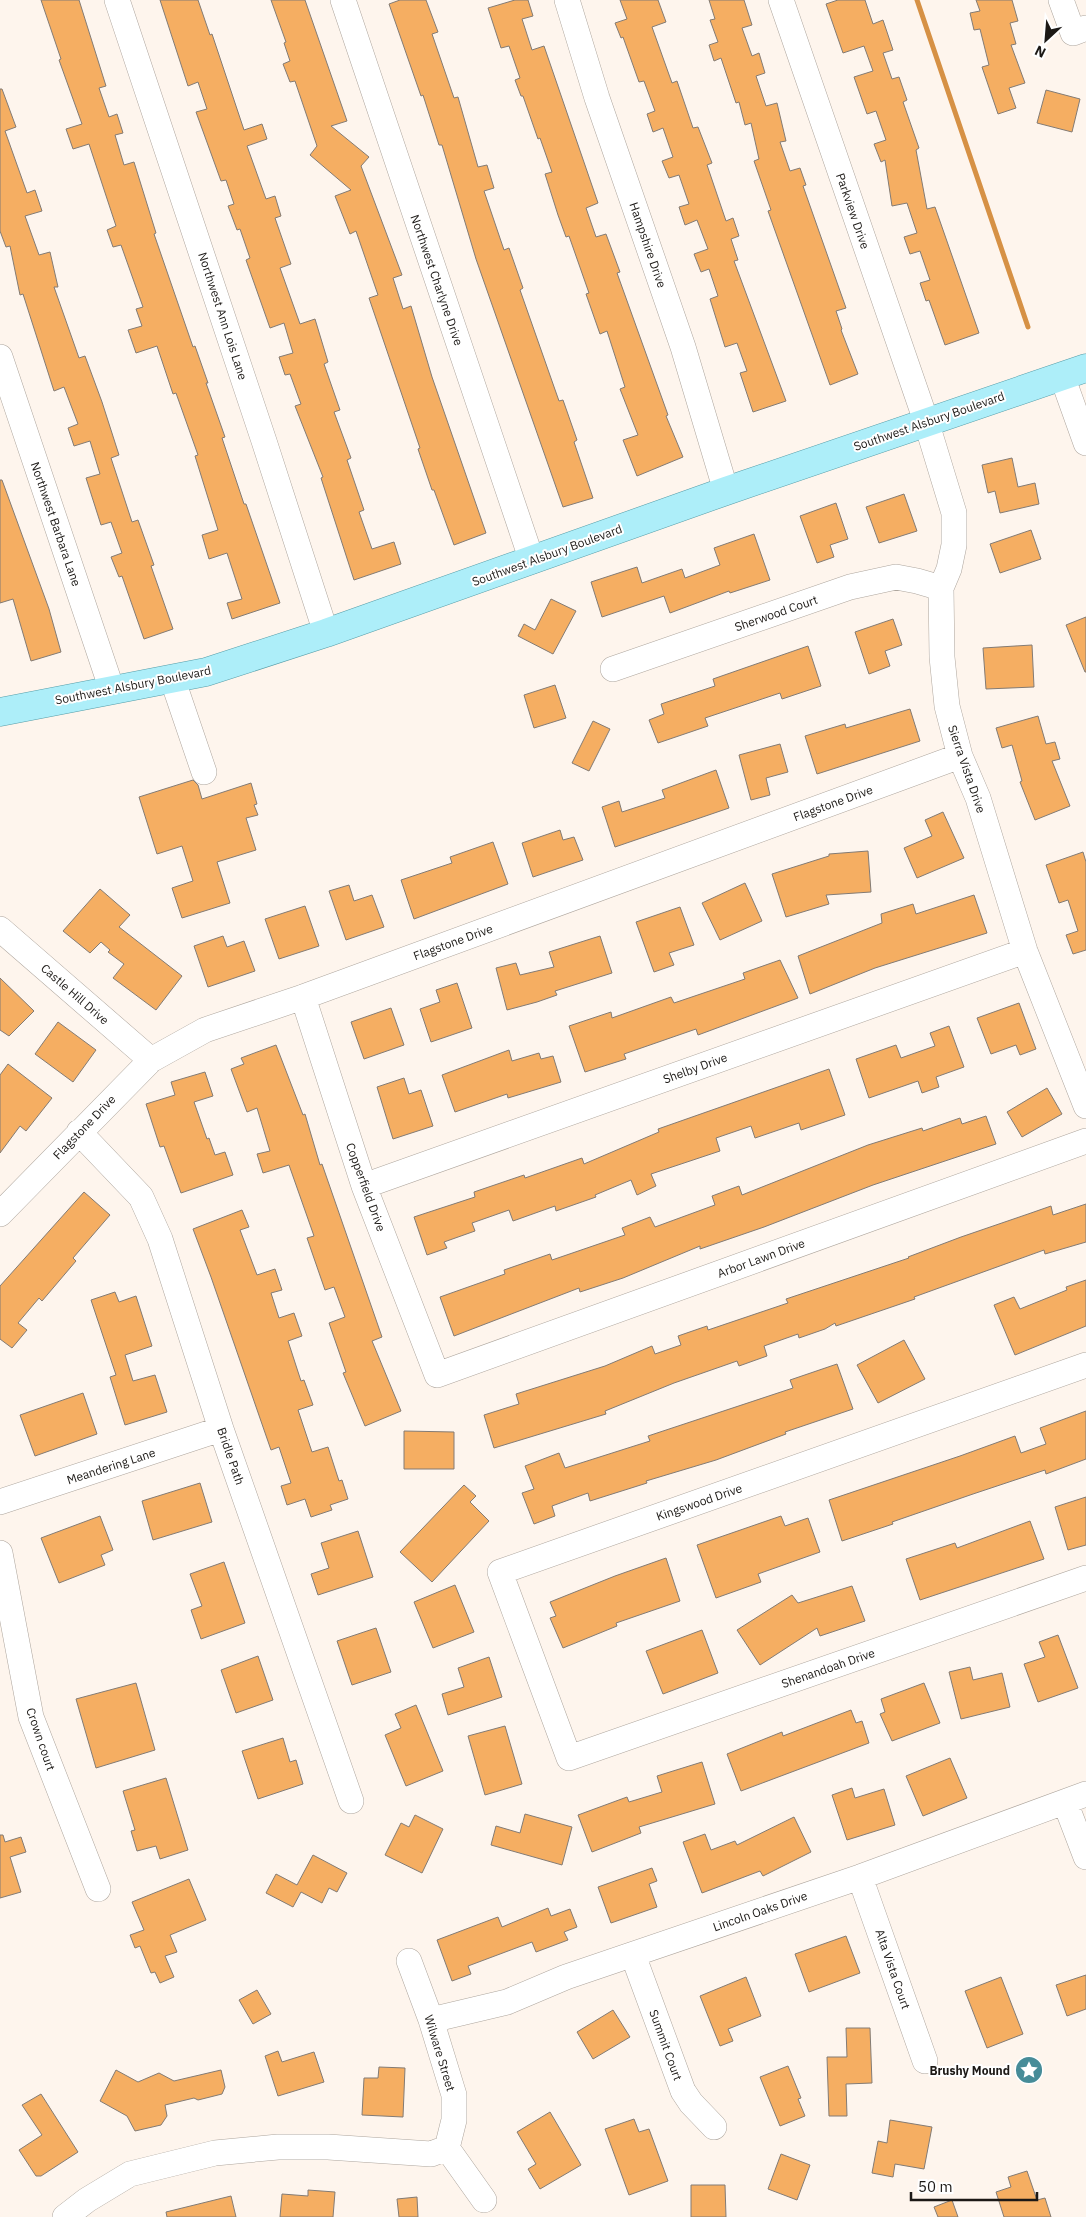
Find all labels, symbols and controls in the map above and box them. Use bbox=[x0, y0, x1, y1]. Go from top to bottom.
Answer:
north arrow bbox=[1021, 15, 1071, 65]
text: N bbox=[1032, 41, 1049, 62]
street label: Parkview Drive bbox=[833, 171, 873, 251]
street label: Hampshire Drive bbox=[626, 200, 670, 290]
street label: Northwest Charlyne Drive bbox=[408, 213, 467, 348]
street label: Northwest Ann Lois Lane bbox=[195, 250, 251, 382]
street label: Southwest Alsbury Boulevard bbox=[852, 388, 1006, 454]
street label: Northwest Barbara Lane bbox=[28, 460, 84, 589]
street label: Southwest Alsbury Boulevard bbox=[470, 521, 624, 589]
street label: Sherwood Court bbox=[732, 592, 820, 634]
street label: Southwest Alsbury Boulevard bbox=[54, 663, 212, 707]
street label: Sierra Vista Drive bbox=[945, 723, 989, 815]
street label: Flagstone Drive bbox=[791, 782, 875, 824]
street label: Flagstone Drive bbox=[411, 921, 495, 963]
street label: Castle Hill Drive bbox=[38, 960, 112, 1028]
street label: Shelby Drive bbox=[661, 1049, 730, 1087]
street label: Flagstone Drive bbox=[50, 1091, 119, 1162]
street label: Copperfield Drive bbox=[343, 1141, 389, 1234]
street label: Arbor Lawn Drive bbox=[715, 1235, 807, 1281]
street label: Bridle Path bbox=[214, 1425, 248, 1487]
street label: Meandering Lane bbox=[65, 1444, 158, 1487]
street label: Kingswood Drive bbox=[654, 1480, 744, 1524]
street label: Shenandoah Drive bbox=[779, 1645, 877, 1691]
street label: Crown court bbox=[23, 1706, 59, 1772]
street label: Lincoln Oaks Drive bbox=[711, 1888, 810, 1934]
street label: Alta Vista Court bbox=[872, 1927, 914, 2011]
street label: Summit Court bbox=[646, 2007, 686, 2083]
street label: Wilware Street bbox=[421, 2013, 459, 2093]
place icon: Brushy Mound bbox=[1014, 2055, 1044, 2085]
place label: Brushy Mound bbox=[929, 2063, 1010, 2078]
scale bar bbox=[911, 2170, 1037, 2202]
text: 50 m bbox=[918, 2177, 953, 2196]

